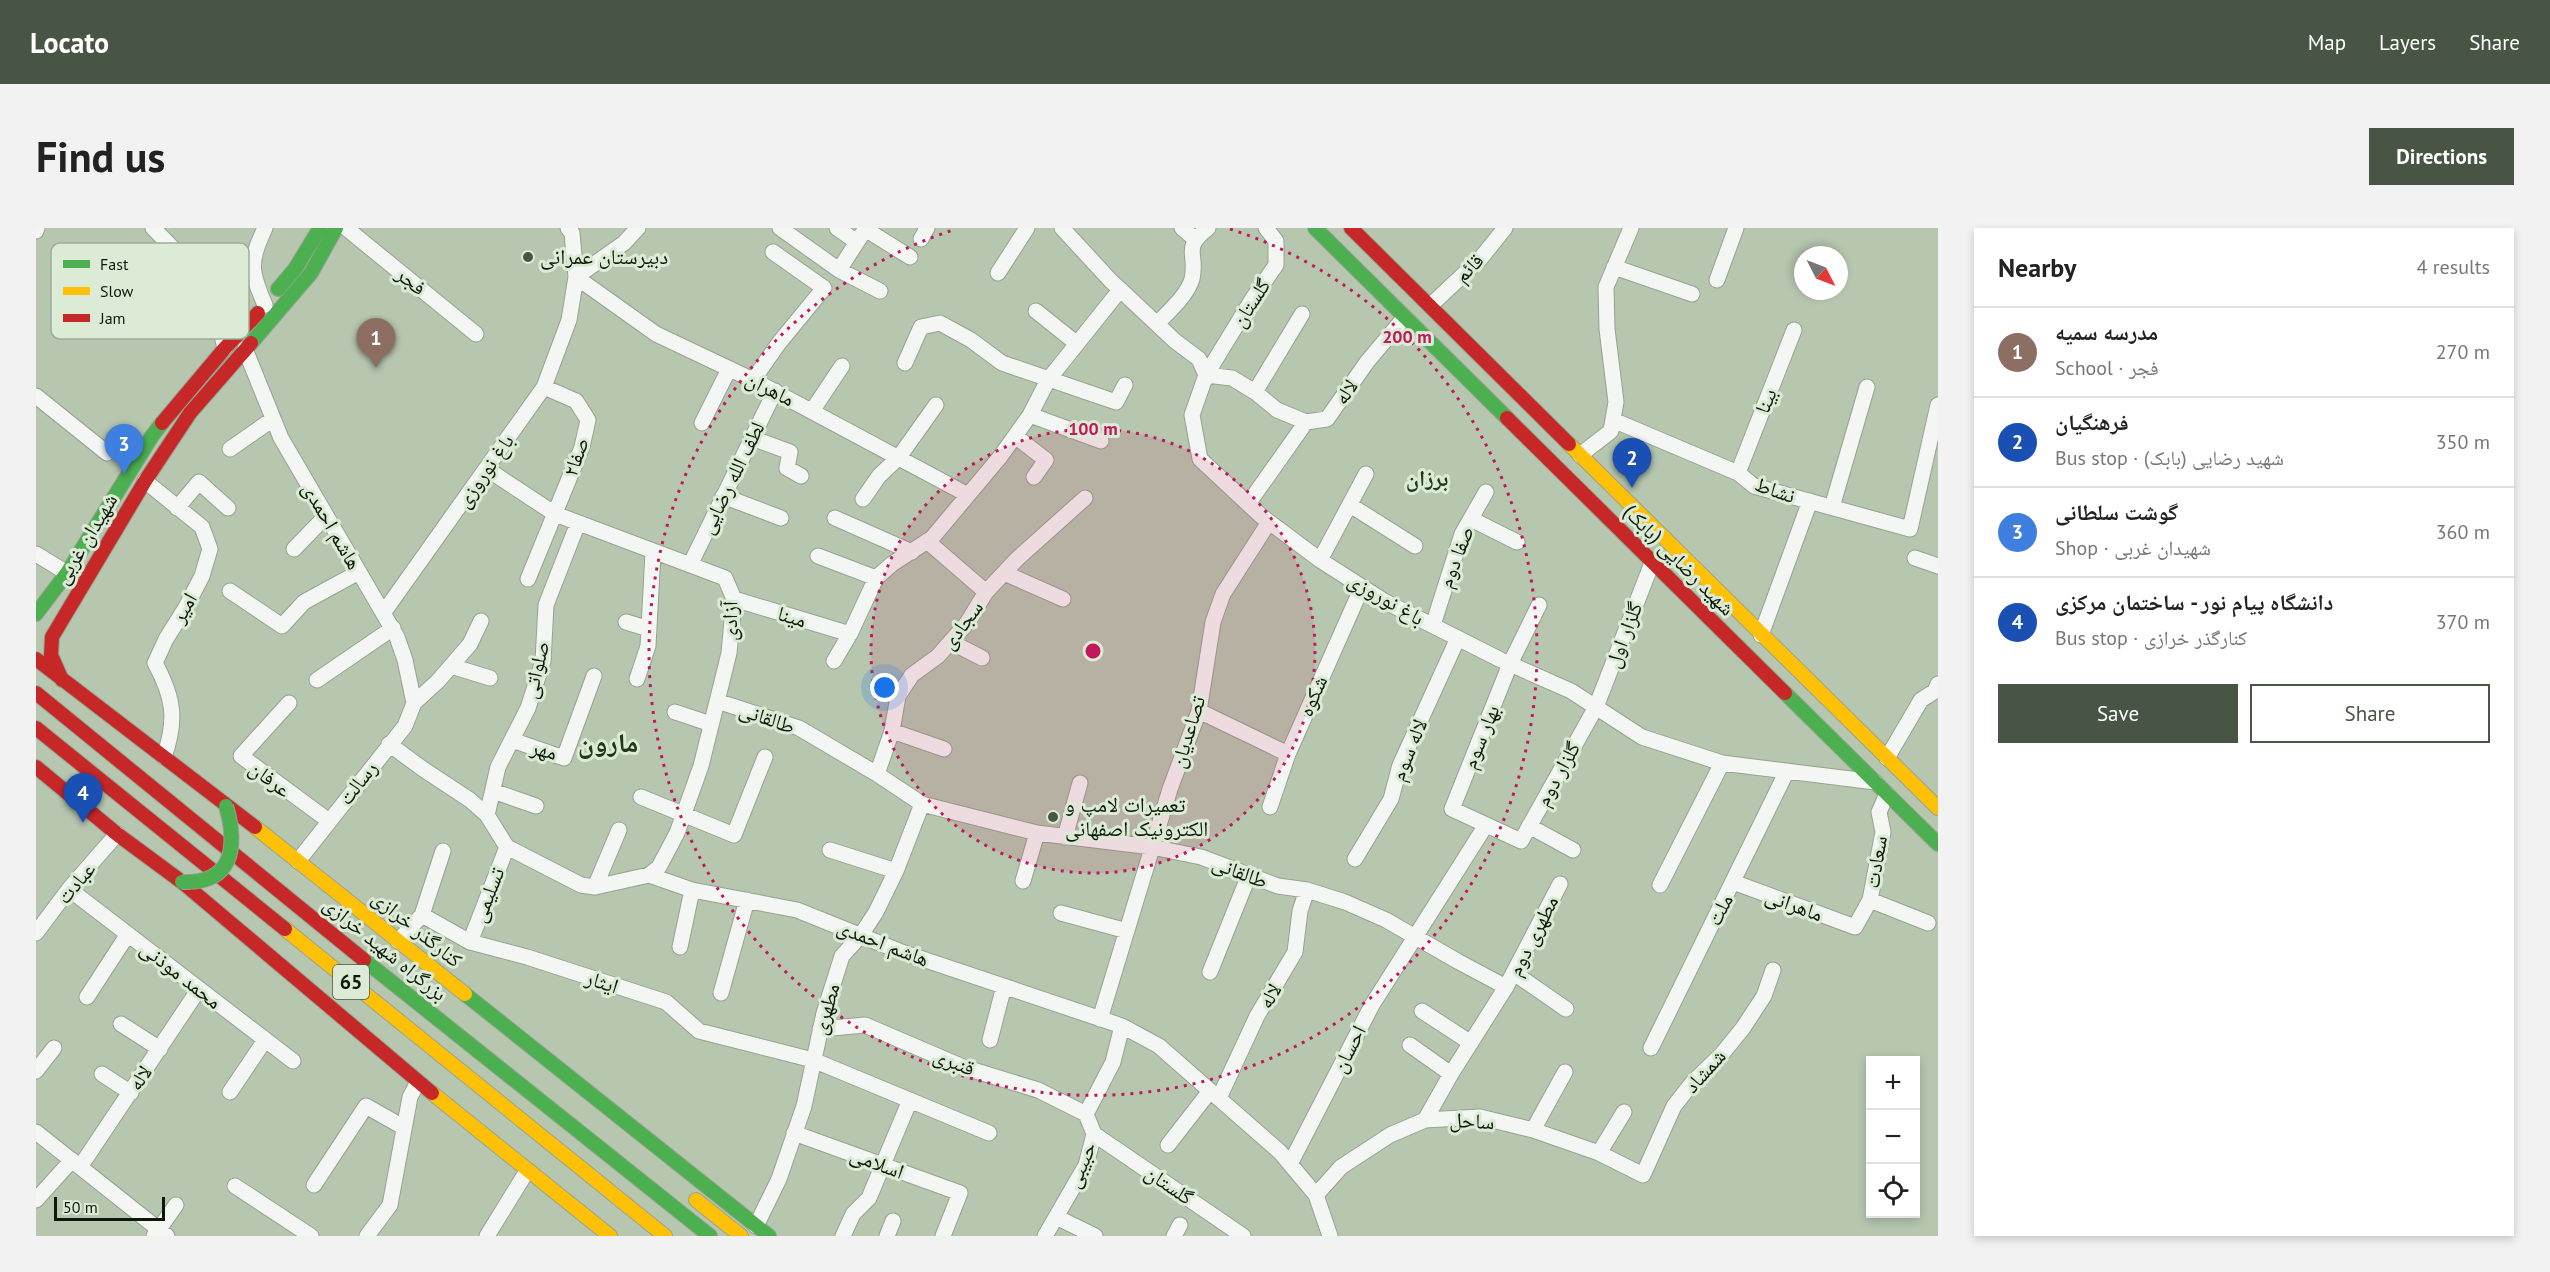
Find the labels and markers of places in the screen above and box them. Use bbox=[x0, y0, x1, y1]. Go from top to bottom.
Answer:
place label: دبیرستان عمرانی bbox=[540, 243, 668, 270]
marker: دبیرستان عمرانی bbox=[521, 250, 535, 264]
pin: 1 bbox=[356, 318, 396, 368]
pin: 3 bbox=[104, 424, 143, 474]
pin: 2 bbox=[1612, 438, 1652, 488]
centre of rings bbox=[1083, 641, 1103, 661]
pin: 4 bbox=[64, 774, 102, 823]
place label: تعمیرات لامپ و الکترونیک اصفهانی bbox=[1065, 791, 1208, 842]
marker: تعمیرات لامپ و الکترونیک اصفهانی bbox=[1046, 810, 1060, 824]

